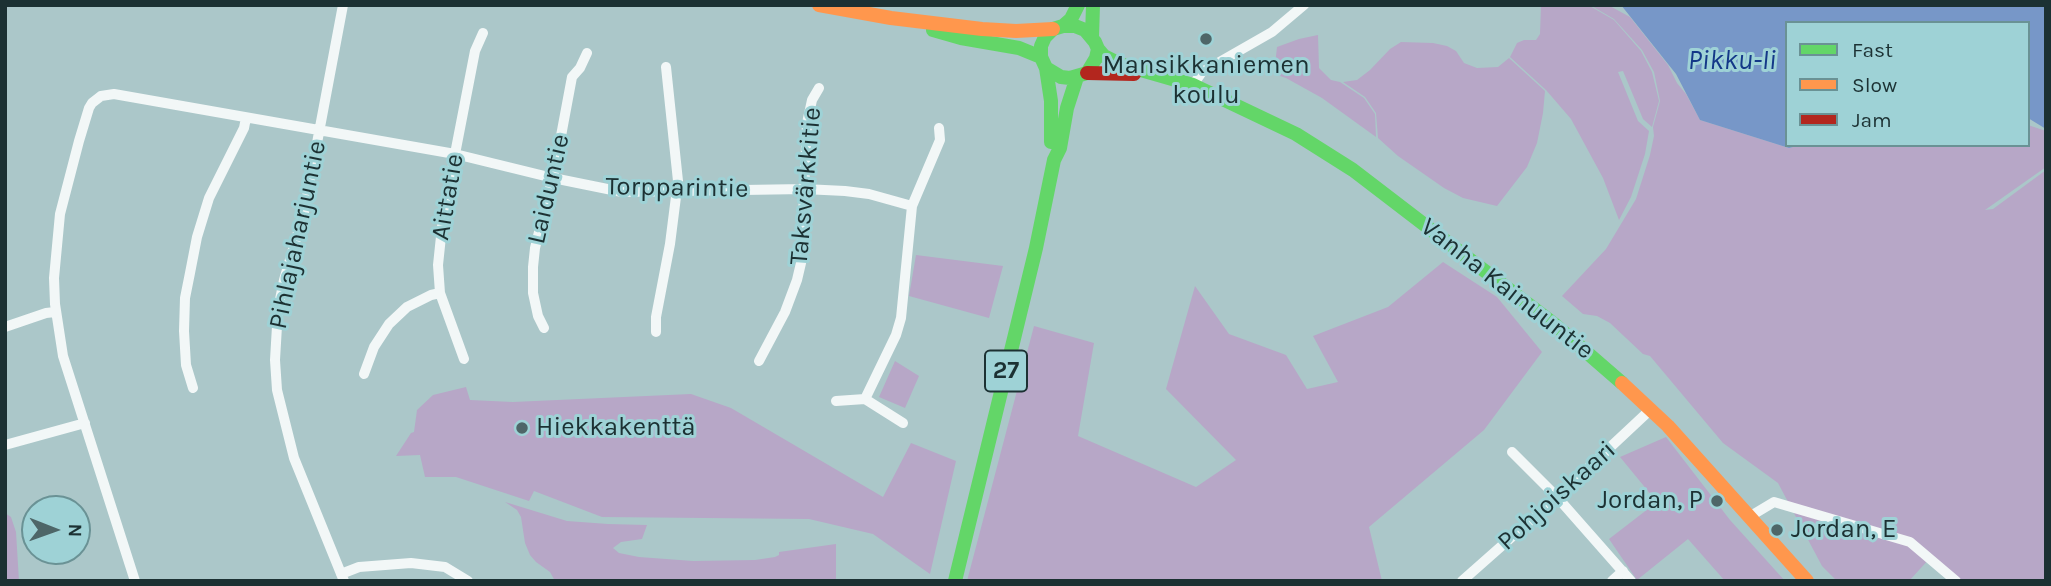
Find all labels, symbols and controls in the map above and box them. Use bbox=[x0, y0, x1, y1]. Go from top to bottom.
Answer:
legend bbox=[1785, 21, 2030, 147]
marker: Mansikkaniemen koulu bbox=[1198, 31, 1214, 47]
text: Fast bbox=[1852, 38, 1893, 62]
water label: Pikku-Ii bbox=[1688, 44, 1776, 78]
place label: Mansikkaniemen koulu bbox=[1102, 50, 1310, 112]
text: Slow bbox=[1852, 73, 1897, 97]
street label: Taksvärkkitie bbox=[784, 106, 828, 266]
text: Jam bbox=[1852, 108, 1892, 132]
street label: Laiduntie bbox=[521, 131, 577, 247]
street label: Pihlajaharjuntie bbox=[263, 138, 333, 332]
street label: Aittatie bbox=[425, 151, 471, 243]
street label: Torpparintie bbox=[605, 171, 749, 205]
street label: Vanha Kainuuntie bbox=[1414, 212, 1600, 366]
road number: 27 bbox=[985, 350, 1027, 392]
place label: Hiekkakenttä bbox=[536, 412, 696, 444]
marker: Hiekkakenttä bbox=[514, 420, 530, 436]
street label: Pohjoiskaari bbox=[1491, 435, 1623, 557]
place label: Jordan, P bbox=[1597, 485, 1703, 517]
marker: Jordan, P bbox=[1709, 493, 1725, 509]
north arrow bbox=[21, 495, 91, 565]
place label: Jordan, E bbox=[1791, 514, 1897, 546]
marker: Jordan, E bbox=[1769, 522, 1785, 538]
text: N bbox=[64, 523, 86, 537]

